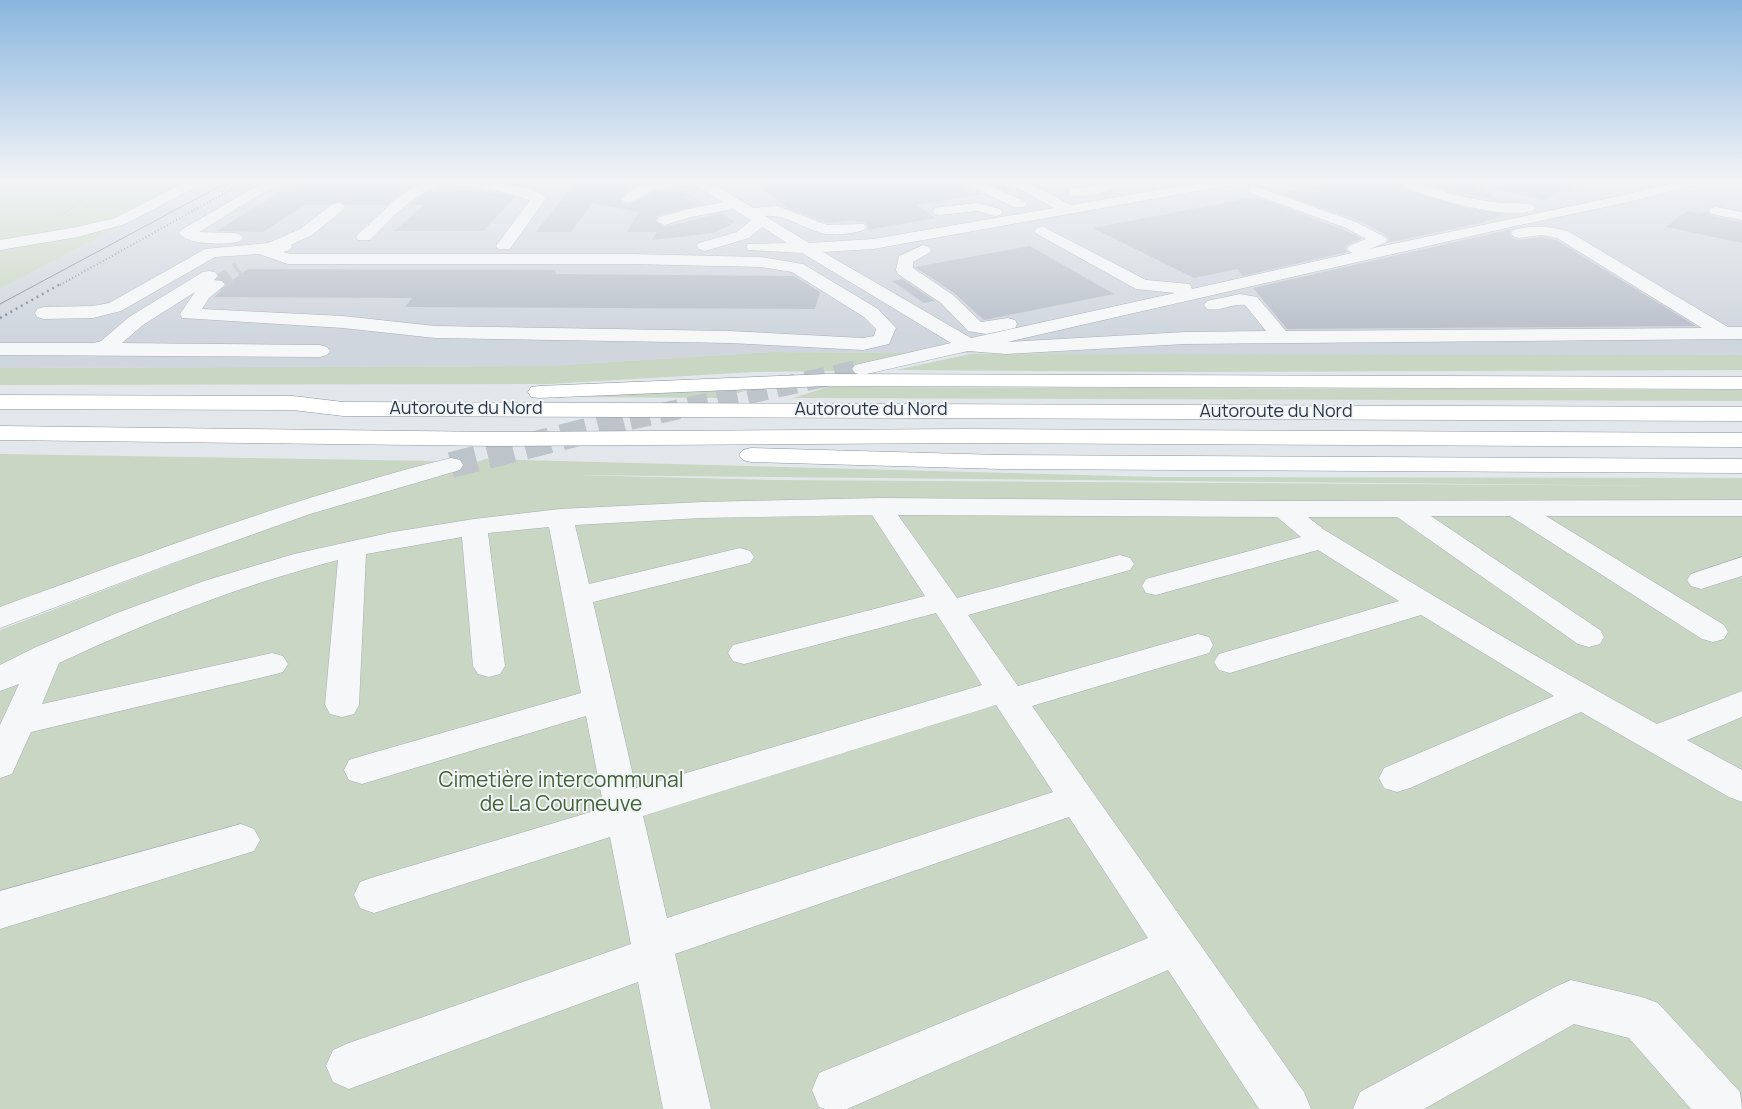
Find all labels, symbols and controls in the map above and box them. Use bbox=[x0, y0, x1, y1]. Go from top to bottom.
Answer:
street label: Autoroute du Nord bbox=[389, 398, 543, 420]
street label: Autoroute du Nord bbox=[794, 399, 948, 421]
street label: Autoroute du Nord bbox=[1199, 401, 1353, 423]
park label: Cimetière intercommunal de La Courneuve bbox=[438, 768, 684, 818]

